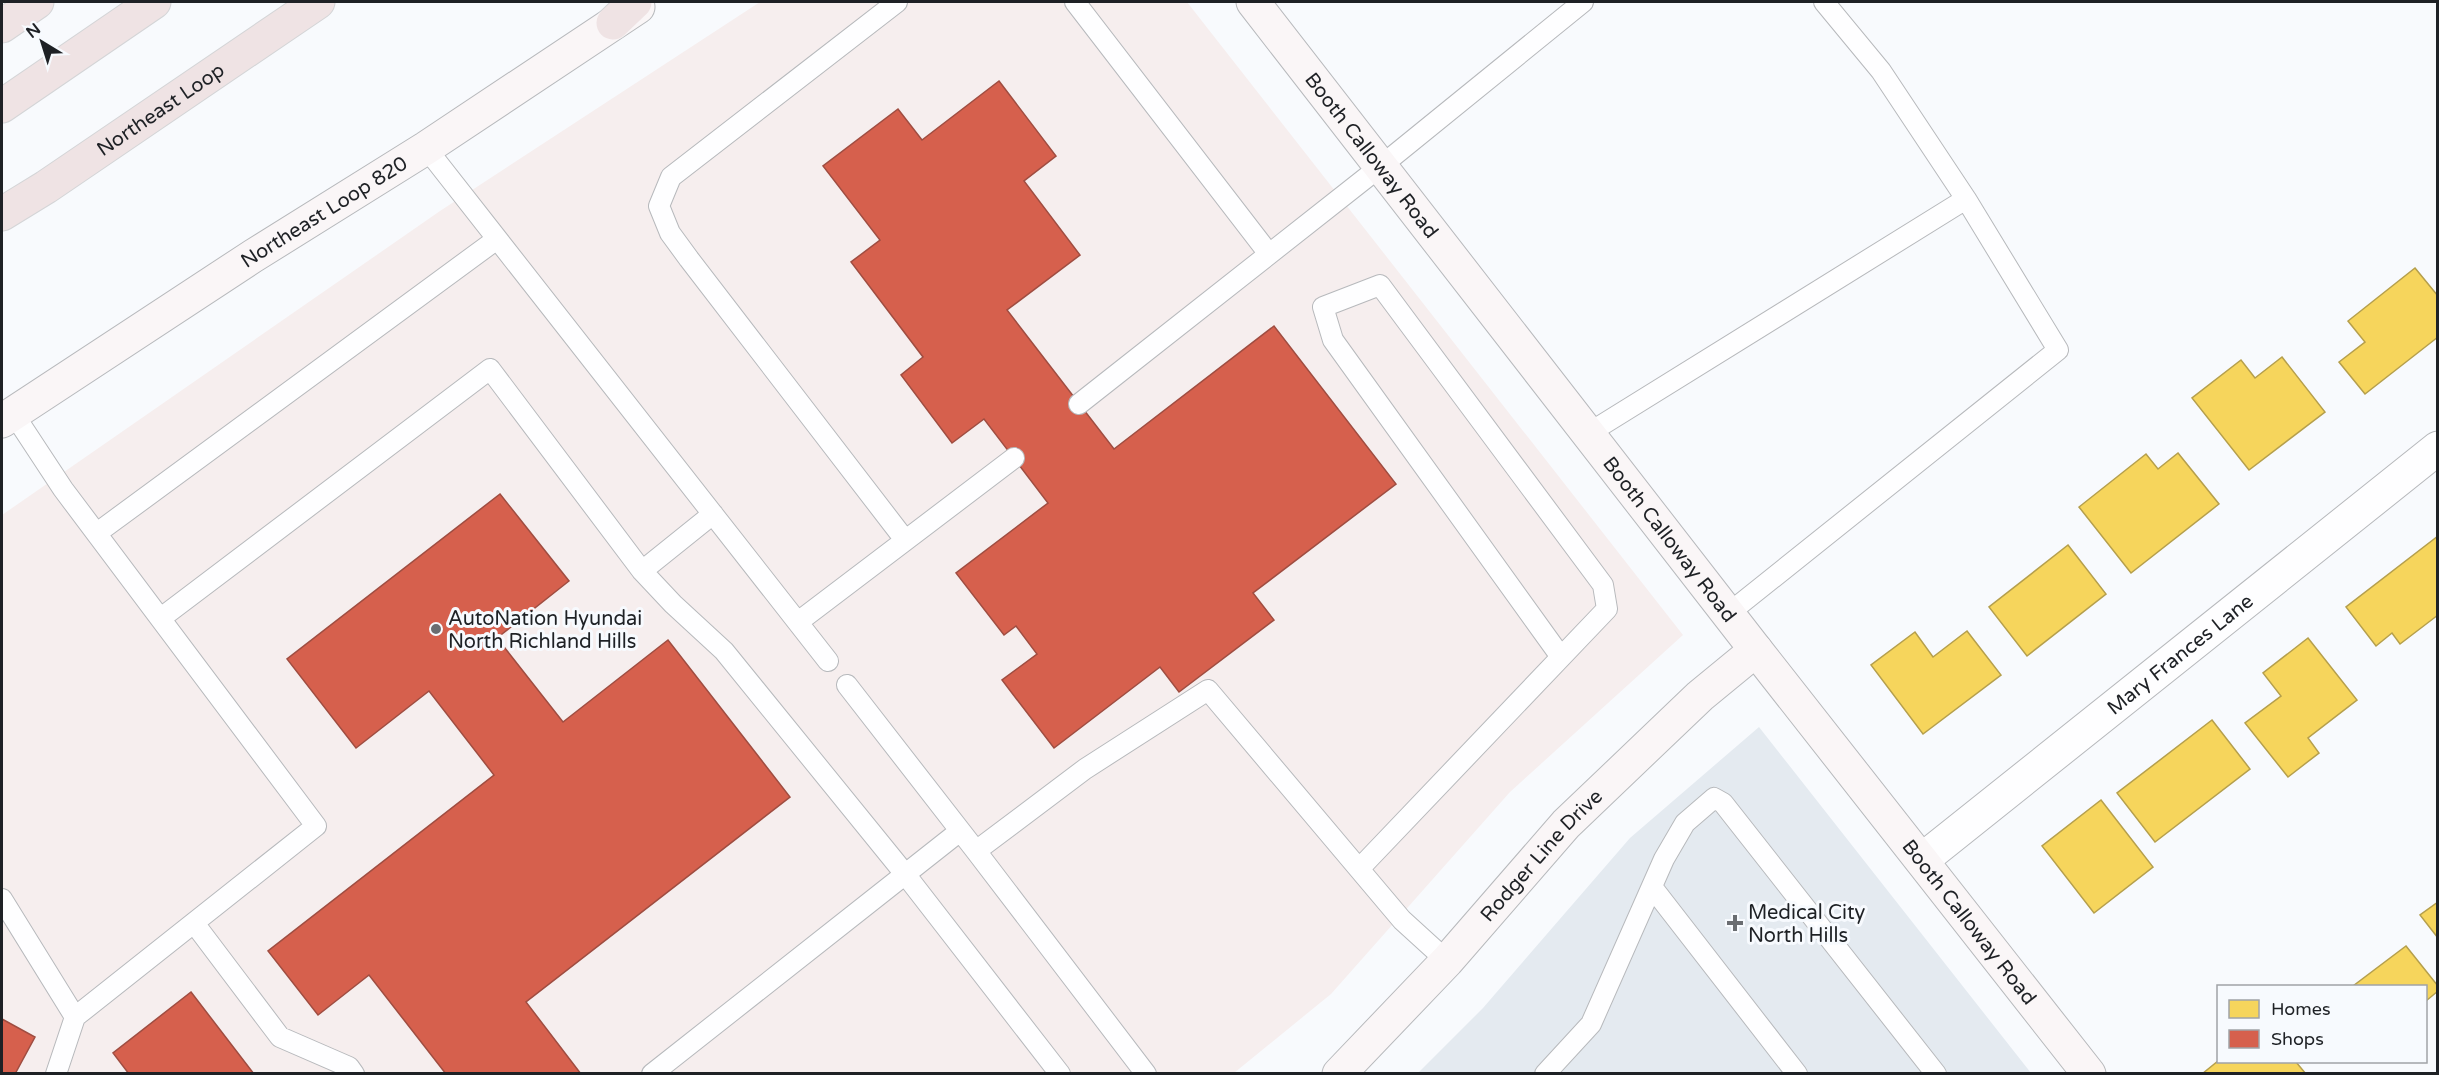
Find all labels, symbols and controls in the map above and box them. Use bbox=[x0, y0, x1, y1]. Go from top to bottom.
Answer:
north arrow bbox=[12, 12, 72, 72]
text: N bbox=[22, 19, 45, 43]
street label: Northeast Loop bbox=[93, 58, 229, 162]
street label: Booth Calloway Road bbox=[1299, 68, 1443, 244]
street label: Northeast Loop 820 bbox=[237, 152, 412, 274]
street label: Booth Calloway Road bbox=[1597, 452, 1741, 627]
street label: Mary Frances Lane bbox=[2103, 589, 2258, 720]
place label: AutoNation Hyundai North Richland Hills bbox=[448, 607, 642, 654]
marker: AutoNation Hyundai North Richland Hills bbox=[429, 622, 443, 636]
street label: Rodger Line Drive bbox=[1476, 785, 1608, 927]
street label: Booth Calloway Road bbox=[1897, 835, 2041, 1010]
place label: Medical City North Hills bbox=[1748, 901, 1865, 948]
marker: Medical City North Hills bbox=[1726, 914, 1744, 932]
legend bbox=[2217, 985, 2427, 1063]
text: Homes bbox=[2271, 998, 2331, 1020]
text: Shops bbox=[2271, 1028, 2324, 1050]

